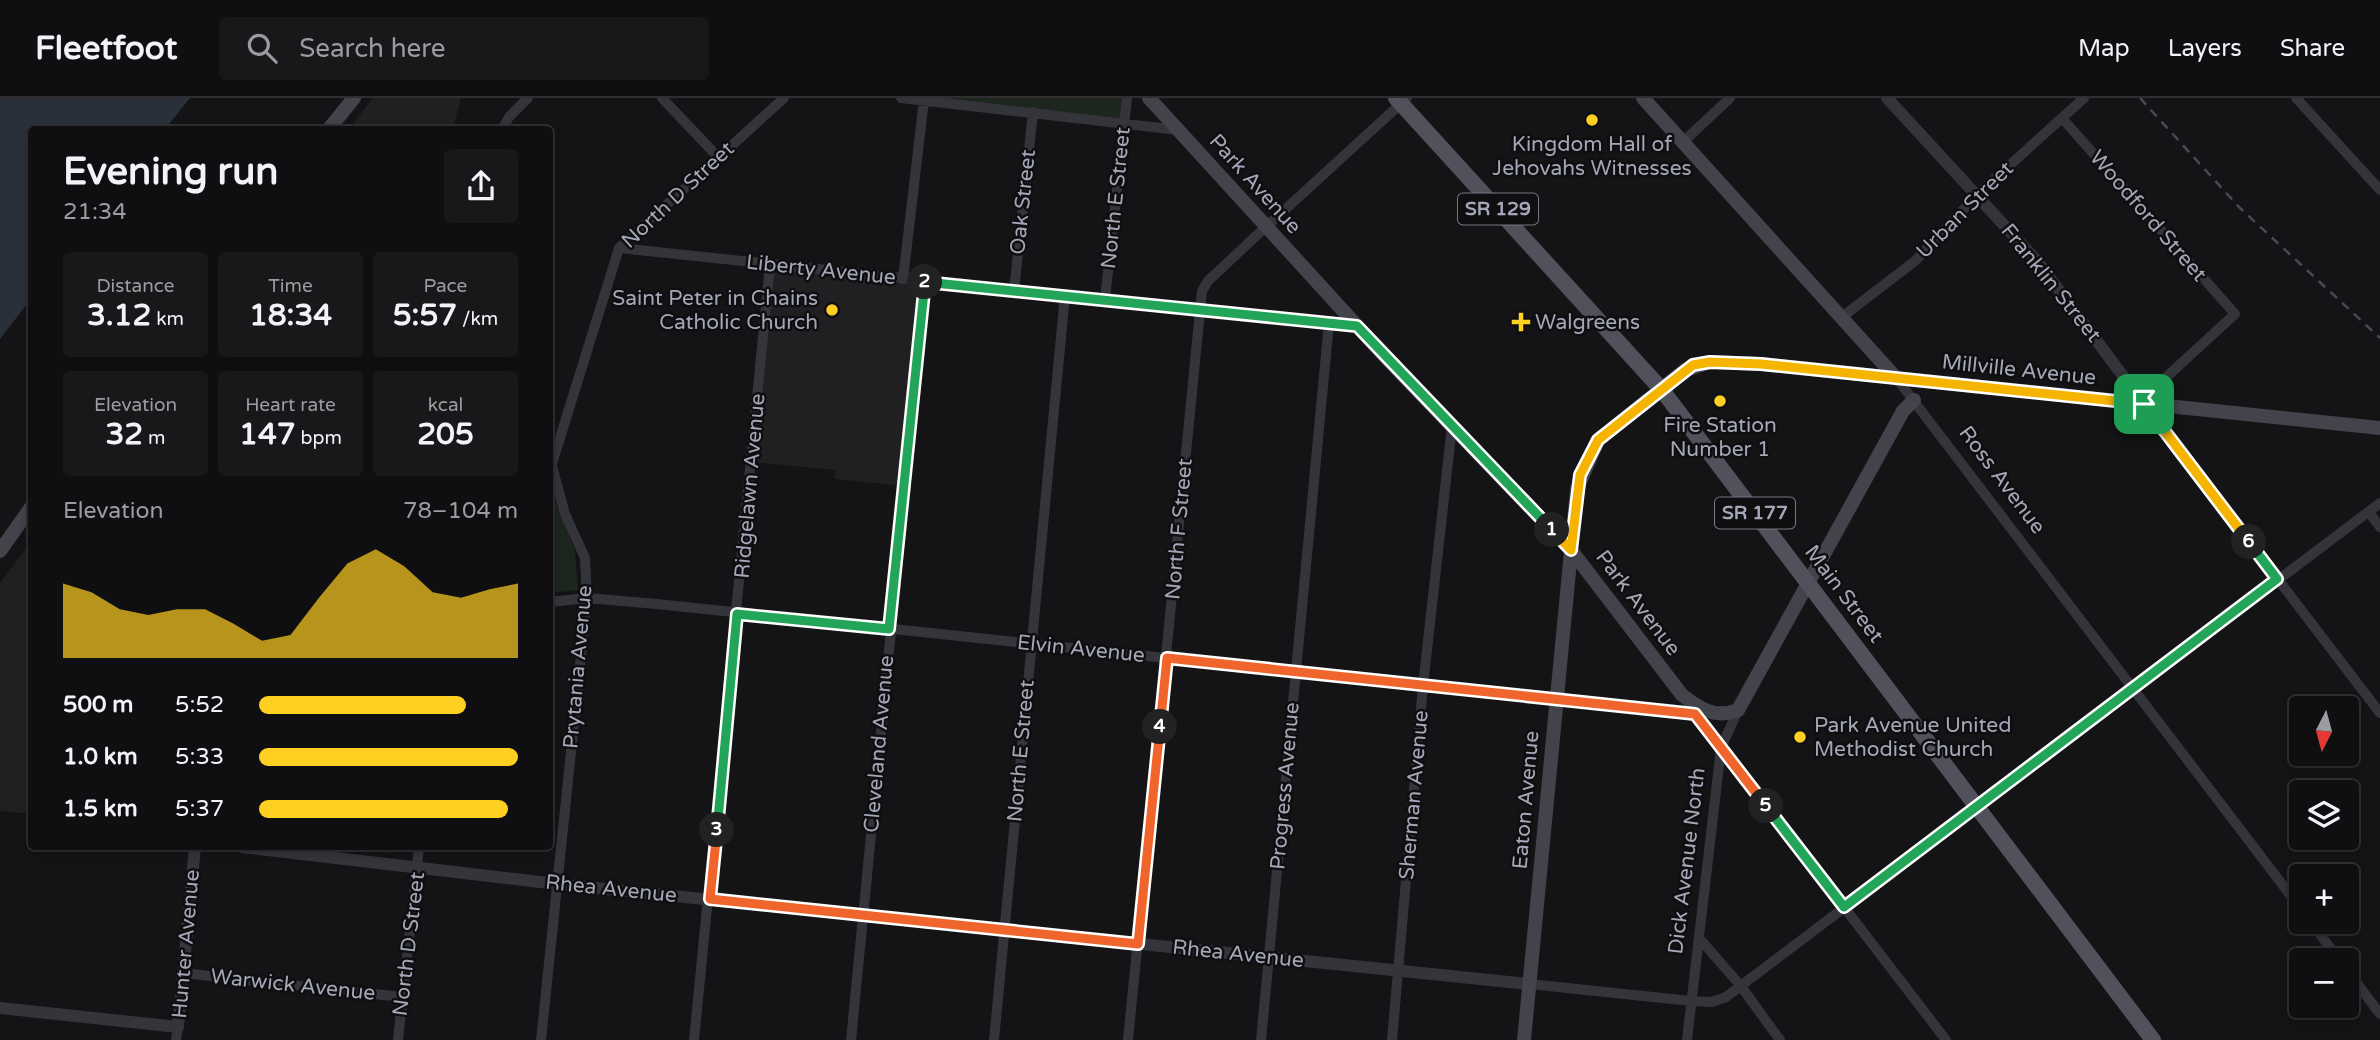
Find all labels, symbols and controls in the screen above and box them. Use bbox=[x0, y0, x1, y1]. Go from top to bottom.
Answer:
search box bbox=[219, 17, 709, 80]
text: Fleetfoot bbox=[35, 29, 177, 68]
icon: search bbox=[243, 29, 281, 67]
text: Search here bbox=[299, 33, 445, 64]
text: Map bbox=[2078, 34, 2130, 63]
text: Layers bbox=[2168, 34, 2242, 63]
text: Share bbox=[2280, 34, 2345, 63]
marker: Kingdom Hall of Jehovahs Witnesses bbox=[1584, 112, 1600, 128]
street label: North E Street bbox=[1096, 126, 1136, 270]
street label: Park Avenue bbox=[1204, 129, 1306, 239]
place label: Kingdom Hall of Jehovahs Witnesses bbox=[1492, 132, 1692, 181]
street label: North D Street bbox=[616, 136, 740, 254]
street label: Woodford Street bbox=[2084, 145, 2212, 287]
street label: Oak Street bbox=[1005, 148, 1041, 256]
text: Evening run bbox=[63, 149, 278, 195]
button: share bbox=[444, 149, 518, 223]
street label: Urban Street bbox=[1911, 156, 2019, 264]
road number: SR 129 bbox=[1458, 194, 1538, 225]
text: 21:34 bbox=[63, 198, 127, 226]
street label: Franklin Street bbox=[1996, 219, 2106, 347]
street label: Liberty Avenue bbox=[745, 250, 897, 290]
pin: 2 bbox=[908, 264, 942, 300]
text: 2 bbox=[919, 270, 930, 292]
text: Distance bbox=[96, 275, 175, 297]
text: Time bbox=[268, 275, 313, 297]
text: Pace bbox=[424, 275, 467, 297]
place label: Saint Peter in Chains Catholic Church bbox=[612, 286, 818, 335]
text: 3.12 bbox=[87, 297, 151, 334]
text: 18:34 bbox=[249, 297, 332, 334]
text: 5:57 bbox=[393, 297, 457, 334]
marker: Saint Peter in Chains Catholic Church bbox=[824, 302, 840, 318]
text: km bbox=[151, 308, 184, 330]
text: /km bbox=[457, 308, 498, 330]
place label: Walgreens bbox=[1535, 310, 1640, 335]
marker: Walgreens bbox=[1513, 314, 1529, 330]
street label: Millville Avenue bbox=[1941, 349, 2098, 391]
pin bbox=[2114, 374, 2174, 434]
icon: arrive bbox=[2125, 385, 2163, 423]
street label: Ridgelawn Avenue bbox=[729, 392, 771, 579]
marker: Fire Station Number 1 bbox=[1712, 393, 1728, 409]
text: Elevation bbox=[94, 394, 177, 416]
text: Heart rate bbox=[245, 394, 336, 416]
text: kcal bbox=[428, 394, 463, 416]
place label: Fire Station Number 1 bbox=[1663, 413, 1777, 462]
text: 32 bbox=[105, 416, 143, 453]
text: 147 bbox=[239, 416, 296, 453]
text: 205 bbox=[417, 416, 474, 453]
street label: Ross Avenue bbox=[1953, 421, 2051, 539]
text: m bbox=[143, 427, 166, 449]
text: bpm bbox=[296, 427, 342, 449]
street label: North F Street bbox=[1160, 457, 1198, 601]
text: Elevation bbox=[63, 497, 164, 525]
text: 78–104 m bbox=[403, 497, 518, 525]
road number: SR 177 bbox=[1715, 498, 1795, 528]
pin: 1 bbox=[1534, 512, 1570, 548]
text: 1 bbox=[1546, 518, 1557, 540]
pin: 6 bbox=[2232, 524, 2266, 560]
text: 6 bbox=[2243, 530, 2254, 552]
street label: Main Street bbox=[1799, 540, 1889, 648]
street label: Park Avenue bbox=[1590, 545, 1686, 661]
street label: Prytania Avenue bbox=[558, 584, 598, 750]
street label: Elvin Avenue bbox=[1016, 630, 1146, 668]
street label: Cleveland Avenue bbox=[859, 654, 899, 834]
street label: North E Street bbox=[1002, 679, 1040, 823]
text: 500 m bbox=[63, 691, 133, 719]
text: 5:52 bbox=[175, 691, 224, 719]
north arrow bbox=[2289, 696, 2359, 766]
map controls bbox=[2289, 696, 2359, 1018]
street label: Progress Avenue bbox=[1265, 701, 1305, 871]
street label: Sherman Avenue bbox=[1394, 709, 1434, 881]
pin: 4 bbox=[1142, 710, 1178, 744]
place label: Park Avenue United Methodist Church bbox=[1814, 713, 2012, 762]
text: 4 bbox=[1154, 715, 1165, 737]
marker: Park Avenue United Methodist Church bbox=[1792, 729, 1808, 745]
street label: Eaton Avenue bbox=[1507, 730, 1545, 870]
text: 1.0 km bbox=[63, 743, 138, 771]
text: 5:33 bbox=[175, 743, 224, 771]
street label: Dick Avenue North bbox=[1663, 766, 1711, 956]
button: layers bbox=[2289, 780, 2359, 850]
pin: 5 bbox=[1748, 788, 1784, 824]
text: 5 bbox=[1760, 794, 1771, 816]
text: 1.5 km bbox=[63, 795, 138, 823]
text: 5:37 bbox=[175, 795, 224, 823]
pin: 3 bbox=[700, 812, 734, 848]
text: 3 bbox=[711, 818, 722, 840]
button: + bbox=[2289, 864, 2359, 934]
street label: Hunter Avenue bbox=[167, 868, 205, 1019]
street label: Rhea Avenue bbox=[544, 870, 678, 908]
street label: North D Street bbox=[388, 871, 430, 1017]
street label: Rhea Avenue bbox=[1171, 935, 1305, 973]
button: − bbox=[2289, 948, 2359, 1018]
street label: Warwick Avenue bbox=[209, 964, 377, 1006]

